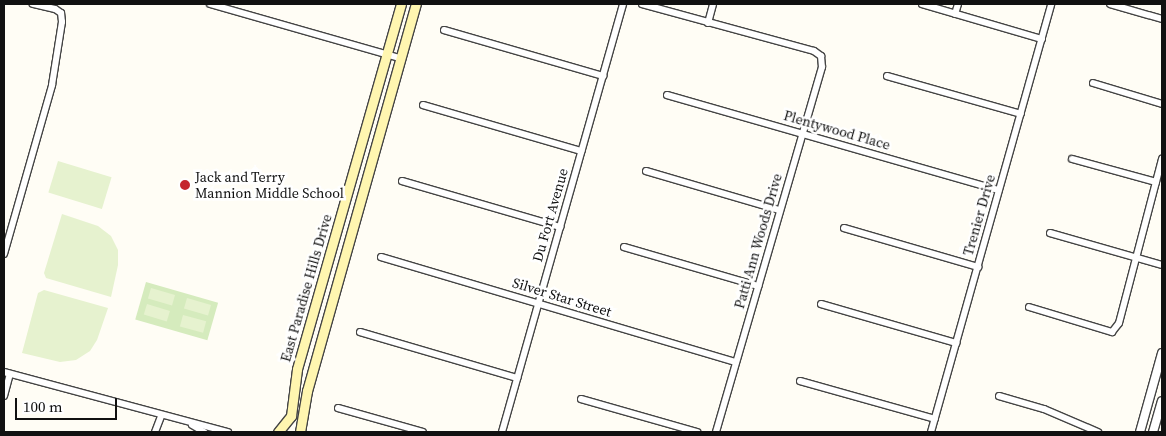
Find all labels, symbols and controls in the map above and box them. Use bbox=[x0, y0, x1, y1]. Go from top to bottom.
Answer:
street label: Plentywood Place bbox=[782, 107, 892, 153]
street label: Du Fort Avenue bbox=[529, 166, 571, 264]
place label: Jack and Terry Mannion Middle School bbox=[195, 169, 344, 202]
street label: Patti Ann Woods Drive bbox=[731, 171, 785, 311]
street label: Trenier Drive bbox=[959, 172, 999, 258]
marker: Jack and Terry Mannion Middle School bbox=[179, 179, 191, 191]
street label: East Paradise Hills Drive bbox=[277, 212, 335, 364]
street label: Silver Star Street bbox=[511, 274, 613, 320]
scale bar bbox=[18, 388, 120, 420]
text: 100 m bbox=[23, 396, 63, 417]

